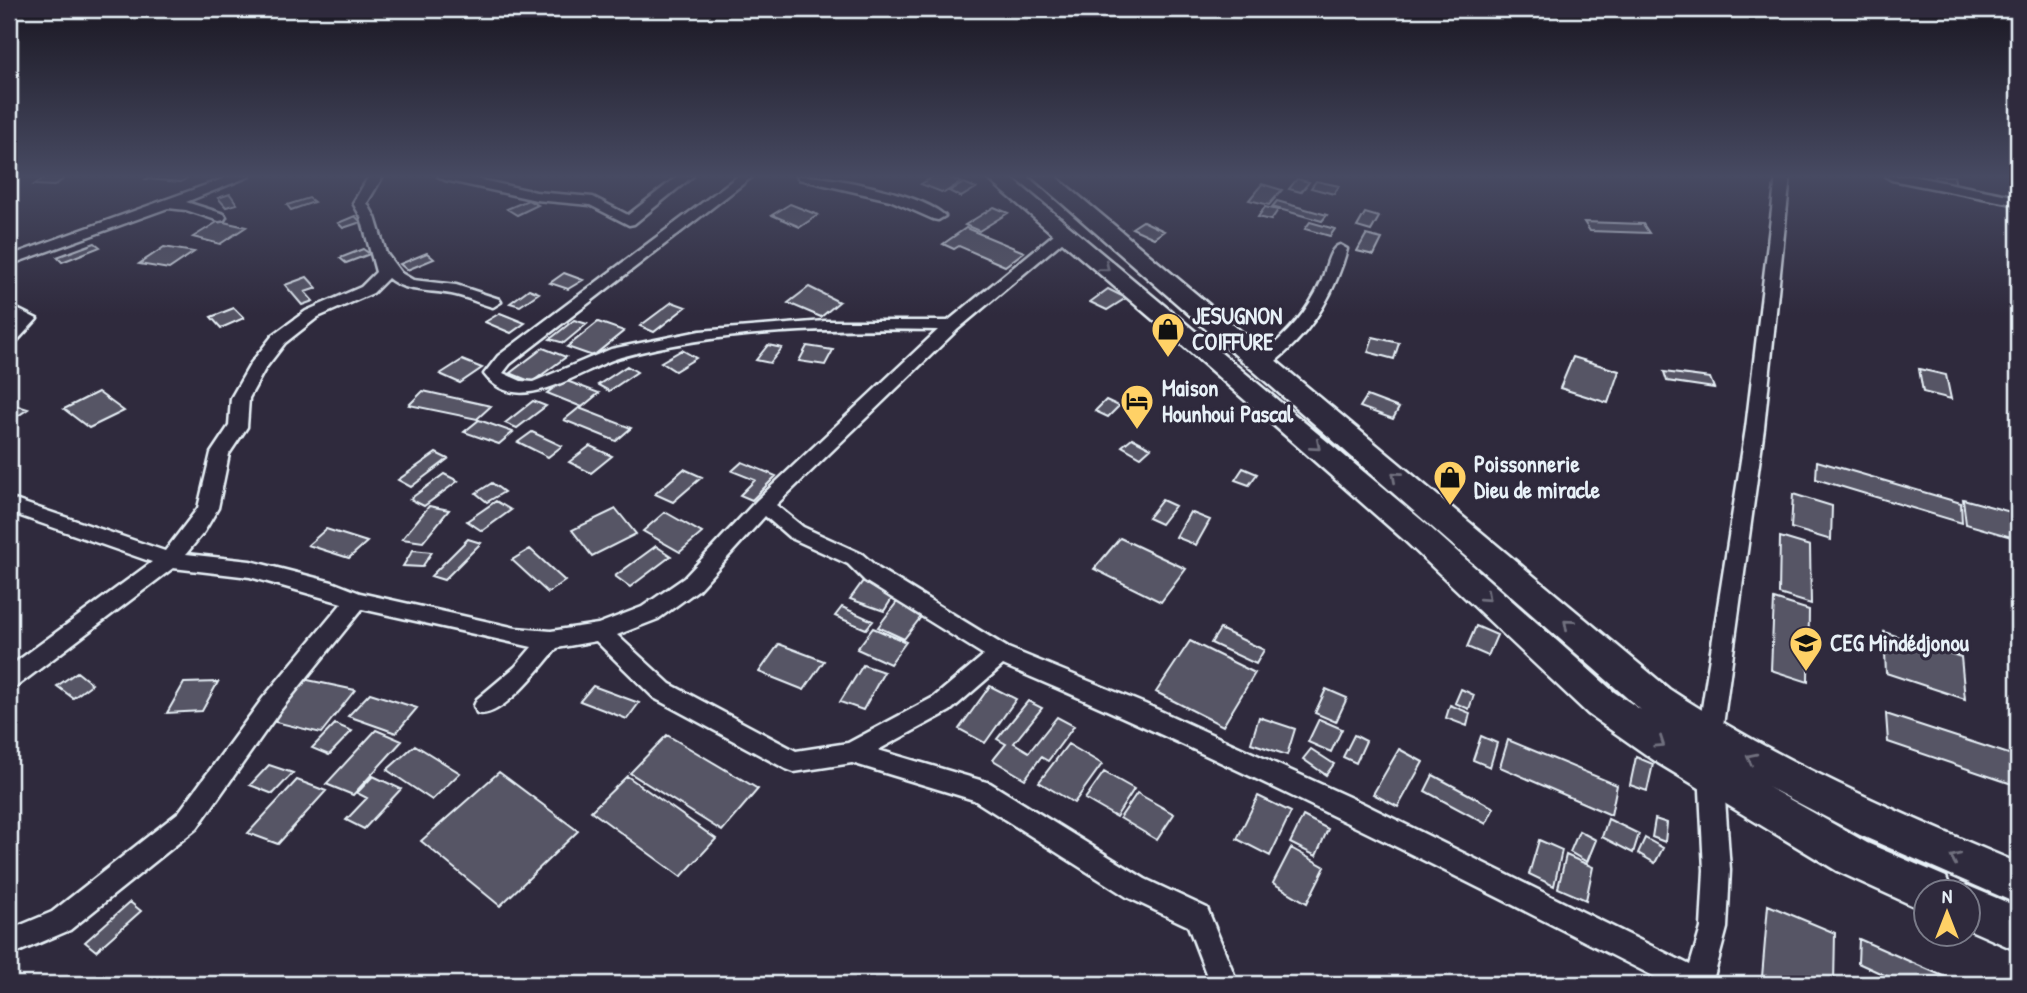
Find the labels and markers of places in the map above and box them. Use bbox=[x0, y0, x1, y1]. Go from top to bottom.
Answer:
place label: JESUGNON COIFFURE bbox=[1192, 300, 1282, 357]
shop icon: JESUGNON COIFFURE bbox=[1149, 310, 1187, 359]
place label: Maison Hounhoui Pascal bbox=[1162, 372, 1294, 429]
hotel icon: Maison Hounhoui Pascal bbox=[1118, 382, 1156, 431]
place label: Poissonnerie Dieu de miracle bbox=[1474, 448, 1601, 505]
shop icon: Poissonnerie Dieu de miracle bbox=[1431, 458, 1469, 507]
school or university icon: CEG Mindédjonou bbox=[1787, 624, 1825, 673]
place label: CEG Mindédjonou bbox=[1830, 627, 1970, 658]

